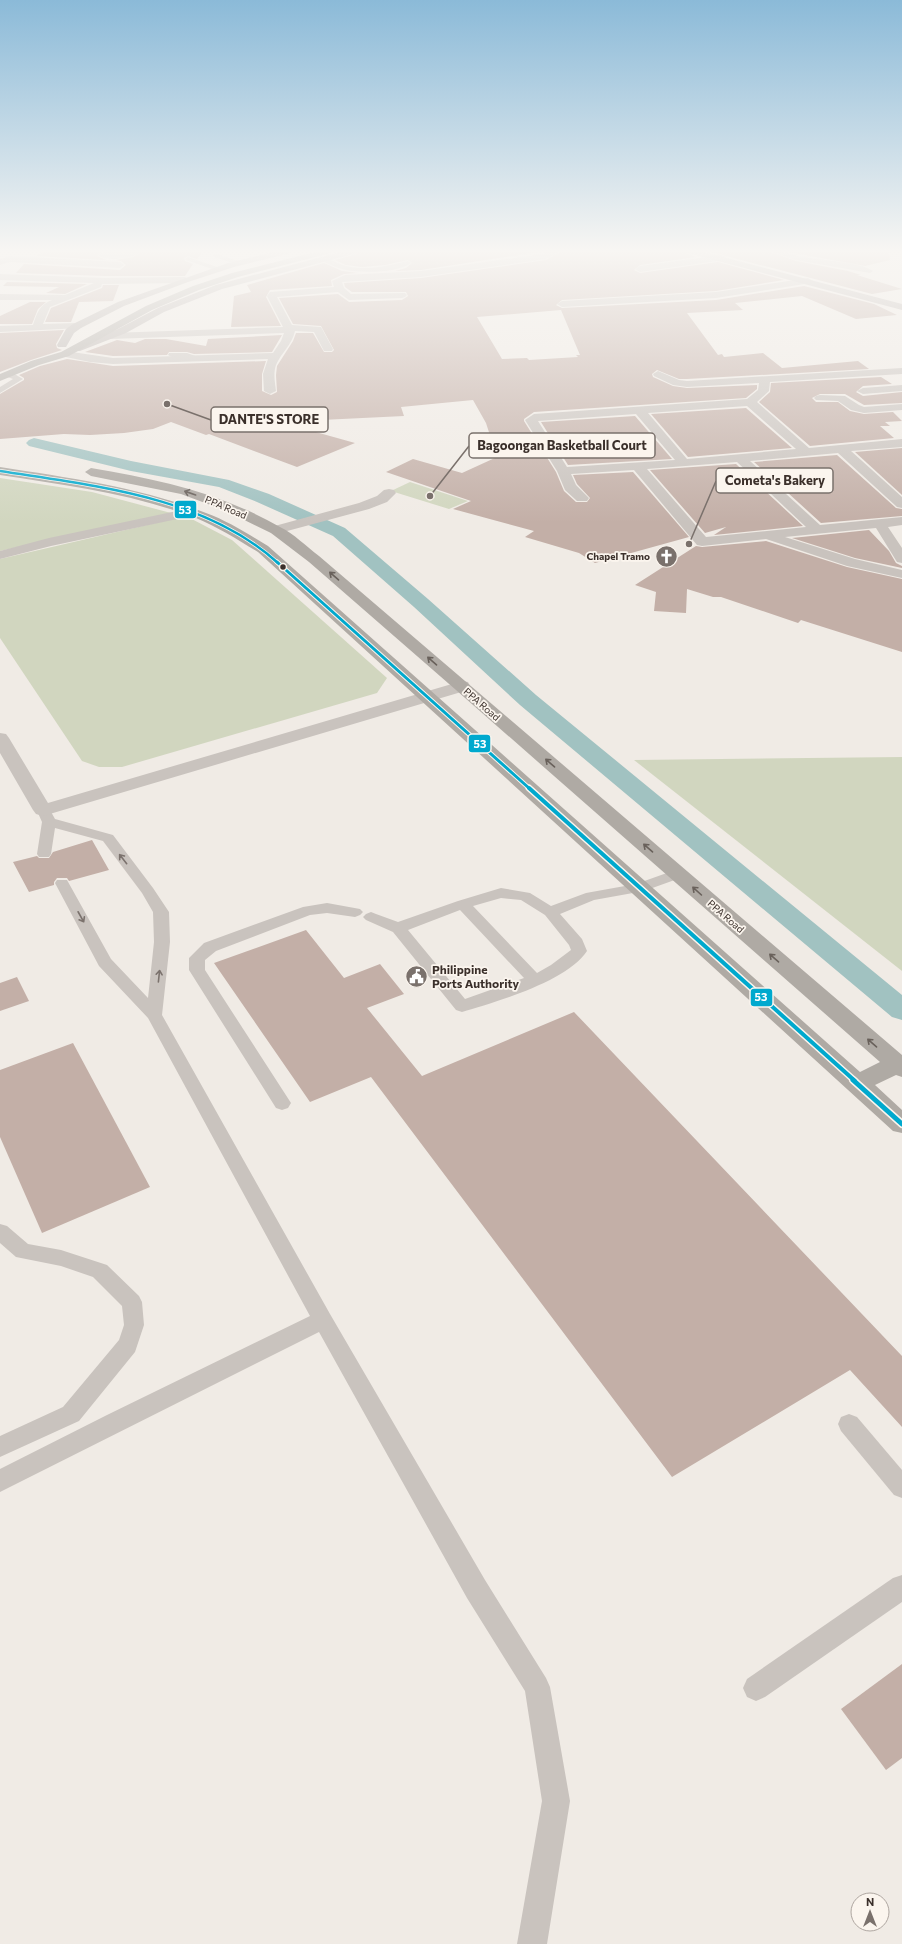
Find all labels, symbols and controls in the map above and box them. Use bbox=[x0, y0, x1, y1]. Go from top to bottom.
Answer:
callout: DANTE'S STORE bbox=[211, 407, 328, 432]
text: DANTE'S STORE bbox=[219, 411, 320, 427]
callout: Bagoongan Basketball Court bbox=[469, 433, 655, 458]
text: Bagoongan Basketball Court bbox=[477, 437, 647, 453]
callout: Cometa's Bakery bbox=[716, 468, 833, 493]
text: Cometa's Bakery bbox=[725, 472, 825, 488]
one-way arrow bbox=[185, 488, 197, 496]
street label: PPA Road bbox=[203, 493, 249, 521]
line badge: 53 bbox=[174, 500, 197, 519]
text: 53 bbox=[179, 503, 191, 516]
church icon: Chapel Tramo bbox=[653, 543, 679, 569]
place label: Chapel Tramo bbox=[586, 550, 650, 562]
unlabelled marker bbox=[278, 562, 288, 572]
one-way arrow bbox=[329, 572, 339, 581]
one-way arrow bbox=[427, 656, 437, 665]
street label: PPA Road bbox=[461, 685, 503, 723]
line badge: 53 bbox=[468, 734, 491, 753]
text: 53 bbox=[474, 737, 486, 750]
one-way arrow bbox=[545, 758, 555, 767]
one-way arrow bbox=[643, 843, 653, 853]
one-way arrow bbox=[119, 853, 128, 864]
one-way arrow bbox=[692, 887, 703, 896]
street label: PPA Road bbox=[705, 897, 747, 935]
one-way arrow bbox=[77, 911, 85, 923]
one-way arrow bbox=[769, 953, 779, 962]
place label: Philippine Ports Authority bbox=[432, 962, 520, 990]
public building icon: Philippine Ports Authority bbox=[404, 963, 430, 989]
one-way arrow bbox=[155, 970, 162, 983]
line badge: 53 bbox=[750, 988, 773, 1007]
text: 53 bbox=[755, 990, 767, 1003]
one-way arrow bbox=[867, 1038, 878, 1047]
north arrow bbox=[850, 1892, 890, 1932]
text: N bbox=[866, 1895, 874, 1908]

